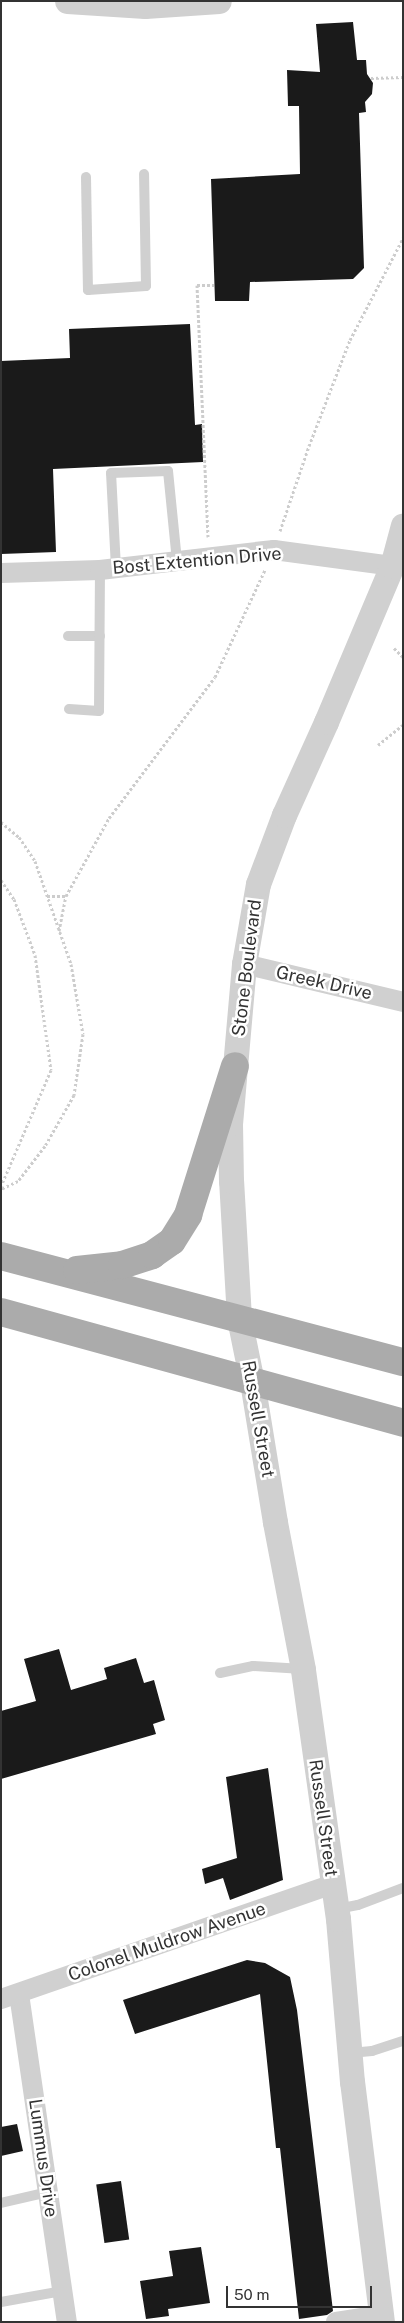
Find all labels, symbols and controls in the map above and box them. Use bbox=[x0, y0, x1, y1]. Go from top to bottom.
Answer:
street label: Bost Extention Drive bbox=[112, 543, 282, 579]
street label: Stone Boulevard bbox=[228, 898, 266, 1038]
street label: Greek Drive bbox=[274, 961, 374, 1005]
street label: Russell Street bbox=[237, 1359, 279, 1479]
street label: Russell Street bbox=[304, 1758, 342, 1878]
street label: Colonel Muldrow Avenue bbox=[65, 1898, 269, 1986]
street label: Lummus Drive bbox=[24, 2098, 62, 2218]
scale bar bbox=[229, 2276, 375, 2308]
text: 50 m bbox=[234, 2286, 269, 2303]

